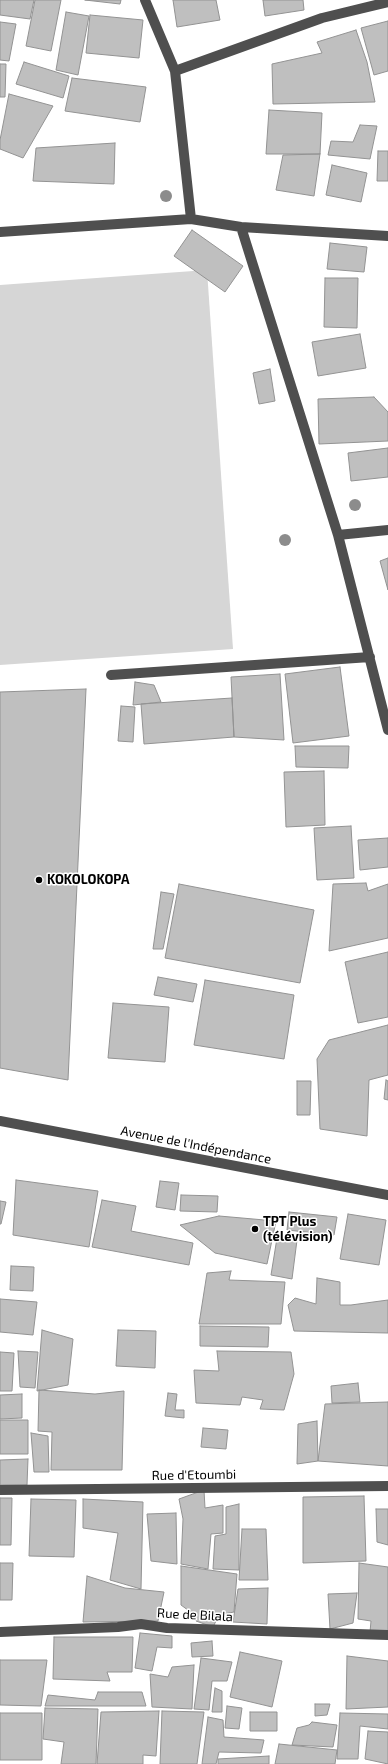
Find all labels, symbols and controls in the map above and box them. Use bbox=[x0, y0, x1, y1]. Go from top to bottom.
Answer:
place label: KOKOLOKOPA bbox=[47, 872, 129, 888]
marker: KOKOLOKOPA bbox=[34, 875, 44, 885]
street label: Avenue de l'Indépendance bbox=[119, 1123, 273, 1167]
place label: TPT Plus (télévision) bbox=[263, 1214, 333, 1245]
marker: TPT Plus (télévision) bbox=[250, 1224, 260, 1234]
street label: Rue d'Etoumbi bbox=[152, 1466, 236, 1484]
street label: Rue de Bilala bbox=[157, 1605, 233, 1625]

